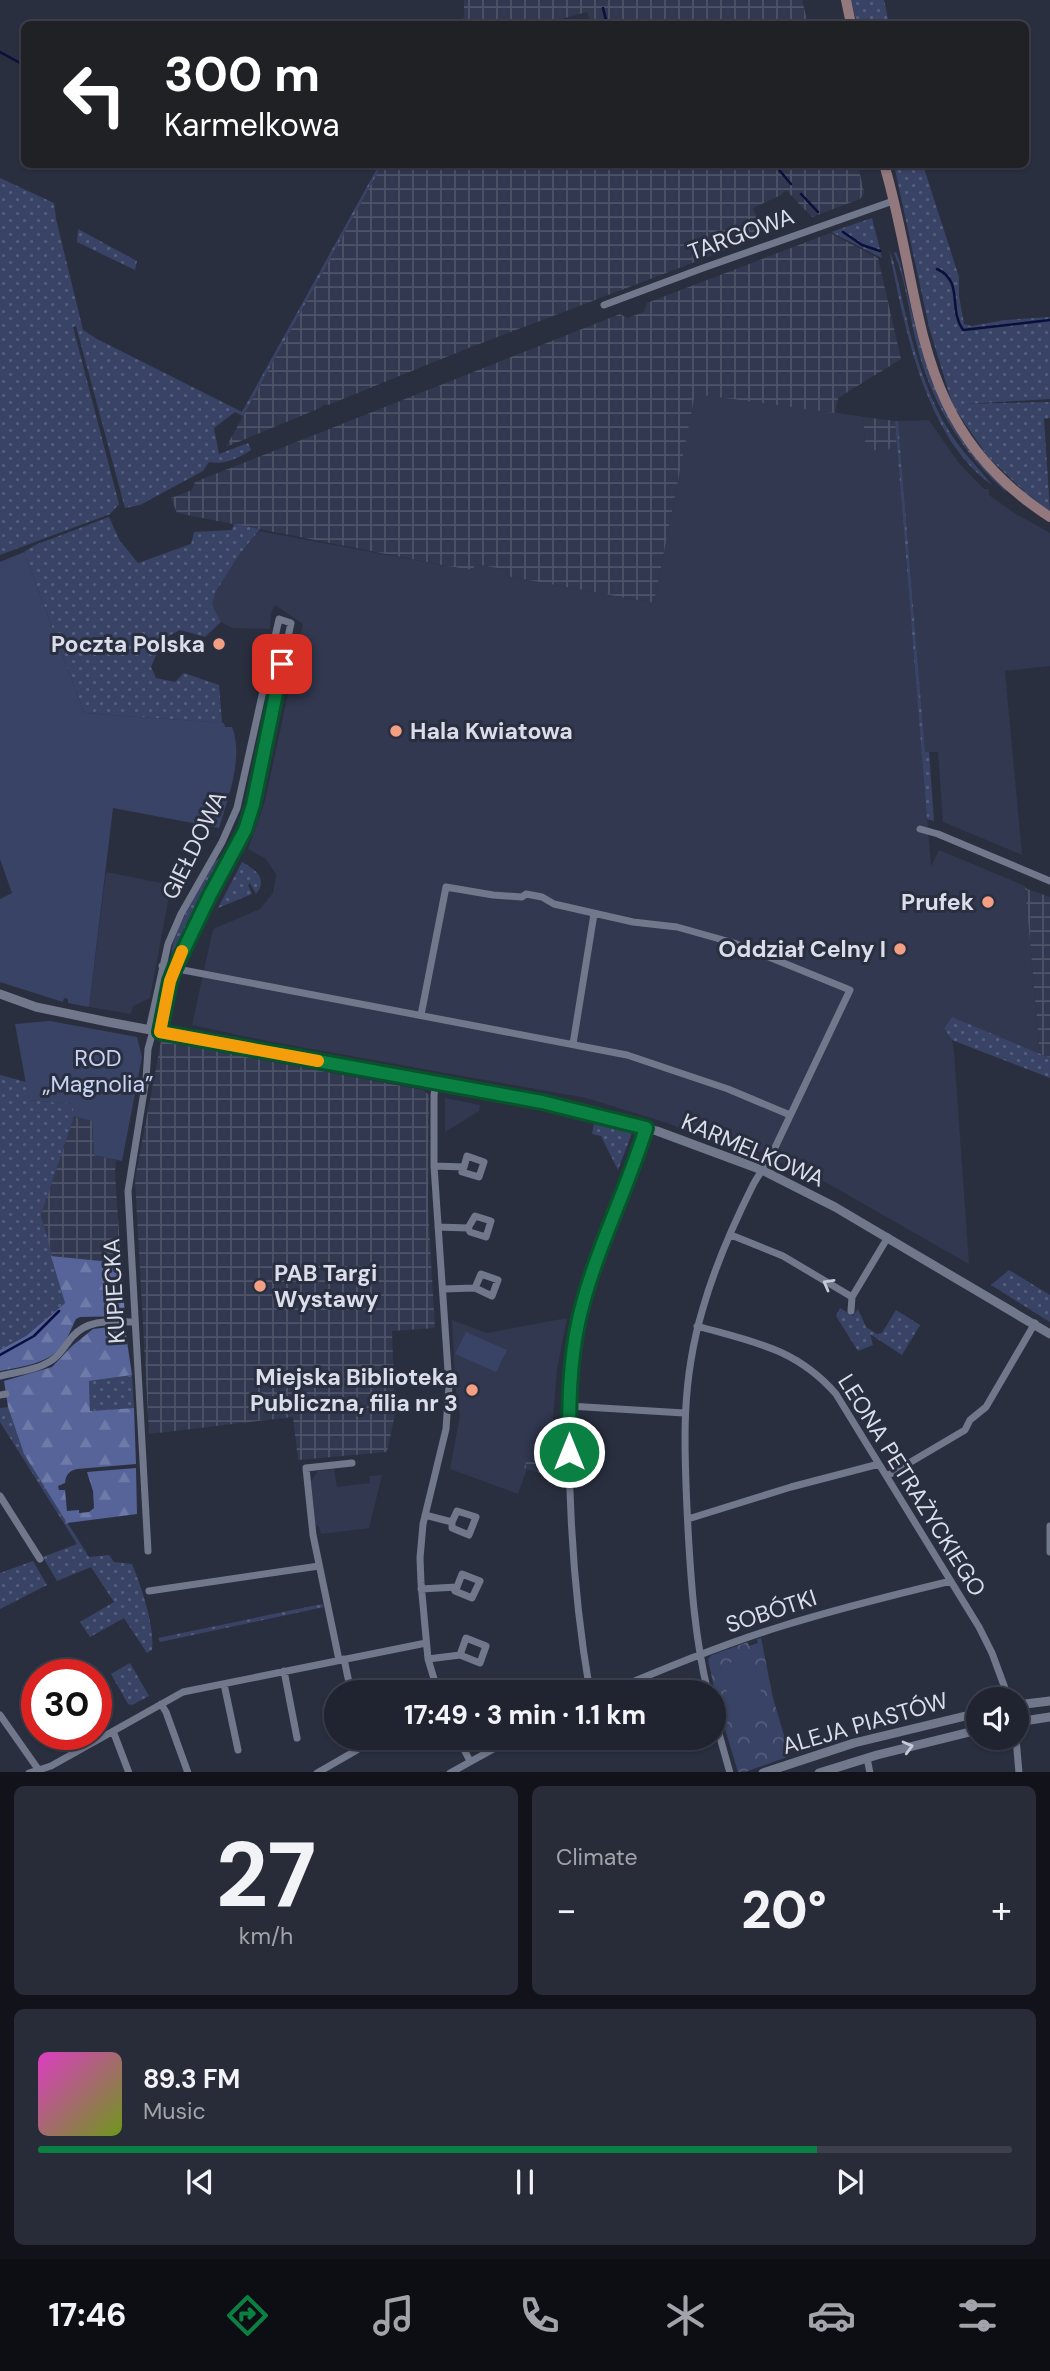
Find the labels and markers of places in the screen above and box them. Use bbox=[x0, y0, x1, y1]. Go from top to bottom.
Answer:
place label: Poczta Polska bbox=[51, 629, 205, 659]
pin bbox=[252, 634, 312, 694]
marker: Poczta Polska bbox=[211, 636, 227, 652]
place label: Hala Kwiatowa bbox=[410, 716, 573, 746]
marker: Hala Kwiatowa bbox=[388, 723, 404, 739]
place label: Prufek bbox=[901, 887, 974, 917]
marker: Prufek bbox=[980, 894, 996, 910]
place label: Oddział Celny I bbox=[718, 934, 886, 964]
marker: Oddział Celny I bbox=[892, 941, 908, 957]
place label: PAB Targi Wystawy bbox=[274, 1258, 379, 1314]
marker: PAB Targi Wystawy bbox=[252, 1278, 268, 1294]
place label: Miejska Biblioteka Publiczna, filia nr 3 bbox=[250, 1362, 458, 1418]
marker: Miejska Biblioteka Publiczna, filia nr 3 bbox=[464, 1382, 480, 1398]

